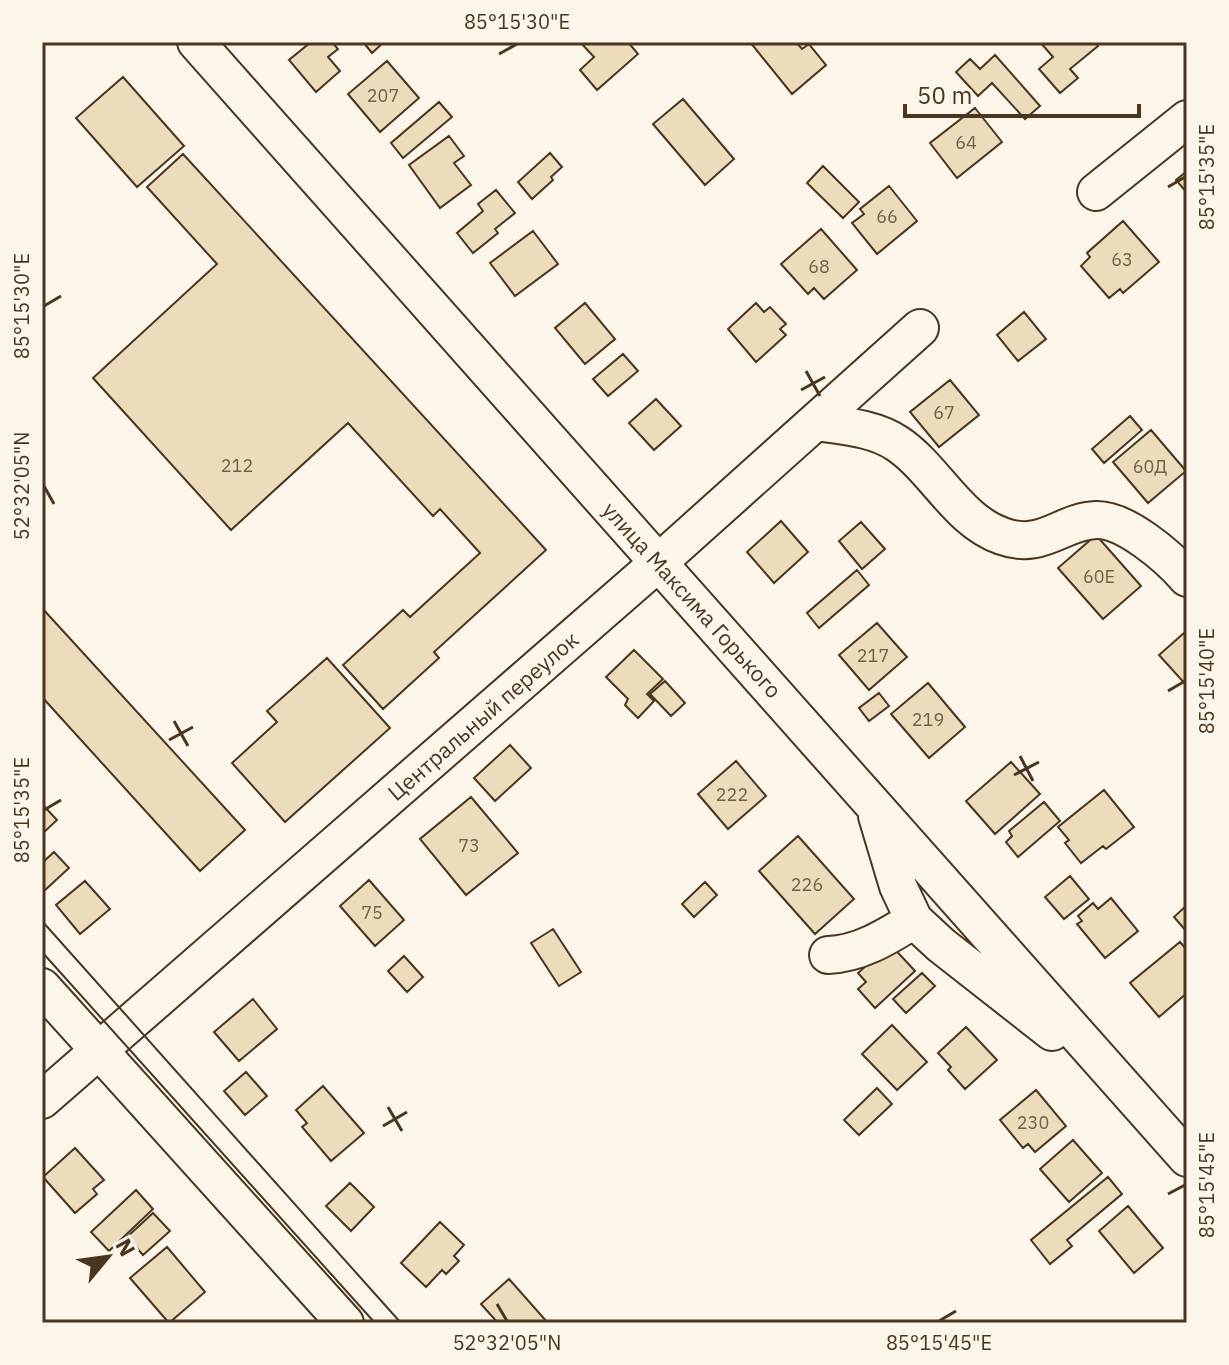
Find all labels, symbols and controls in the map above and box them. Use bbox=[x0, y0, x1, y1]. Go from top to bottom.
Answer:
text: 85°15'30"E bbox=[464, 8, 570, 35]
scale bar bbox=[905, 68, 1139, 118]
text: 50 m bbox=[917, 79, 972, 111]
house number: 207 bbox=[367, 84, 399, 107]
text: 85°15'35"E bbox=[1193, 124, 1220, 230]
house number: 64 bbox=[955, 131, 977, 154]
house number: 66 bbox=[876, 205, 898, 228]
house number: 63 bbox=[1111, 248, 1133, 271]
text: 85°15'30"E bbox=[8, 253, 35, 359]
house number: 68 bbox=[808, 255, 830, 278]
house number: 67 bbox=[933, 401, 955, 424]
text: 52°32'05"N bbox=[8, 432, 35, 540]
house number: 212 bbox=[221, 454, 253, 477]
house number: 60Д bbox=[1133, 455, 1167, 478]
street label: улица Максима Горького bbox=[596, 495, 788, 704]
house number: 60Е bbox=[1083, 565, 1115, 588]
street label: Центральный переулок bbox=[381, 625, 584, 807]
text: 85°15'40"E bbox=[1193, 628, 1220, 734]
house number: 217 bbox=[857, 644, 889, 667]
house number: 219 bbox=[912, 708, 944, 731]
text: 85°15'35"E bbox=[8, 757, 35, 863]
house number: 222 bbox=[716, 783, 748, 806]
house number: 73 bbox=[458, 834, 480, 857]
house number: 226 bbox=[791, 873, 823, 896]
house number: 75 bbox=[361, 901, 383, 924]
house number: 230 bbox=[1017, 1111, 1049, 1134]
text: 85°15'45"E bbox=[1193, 1132, 1220, 1238]
north arrow bbox=[68, 1217, 148, 1297]
text: N bbox=[109, 1233, 142, 1261]
text: 52°32'05"N bbox=[453, 1329, 561, 1356]
text: 85°15'45"E bbox=[886, 1329, 992, 1356]

